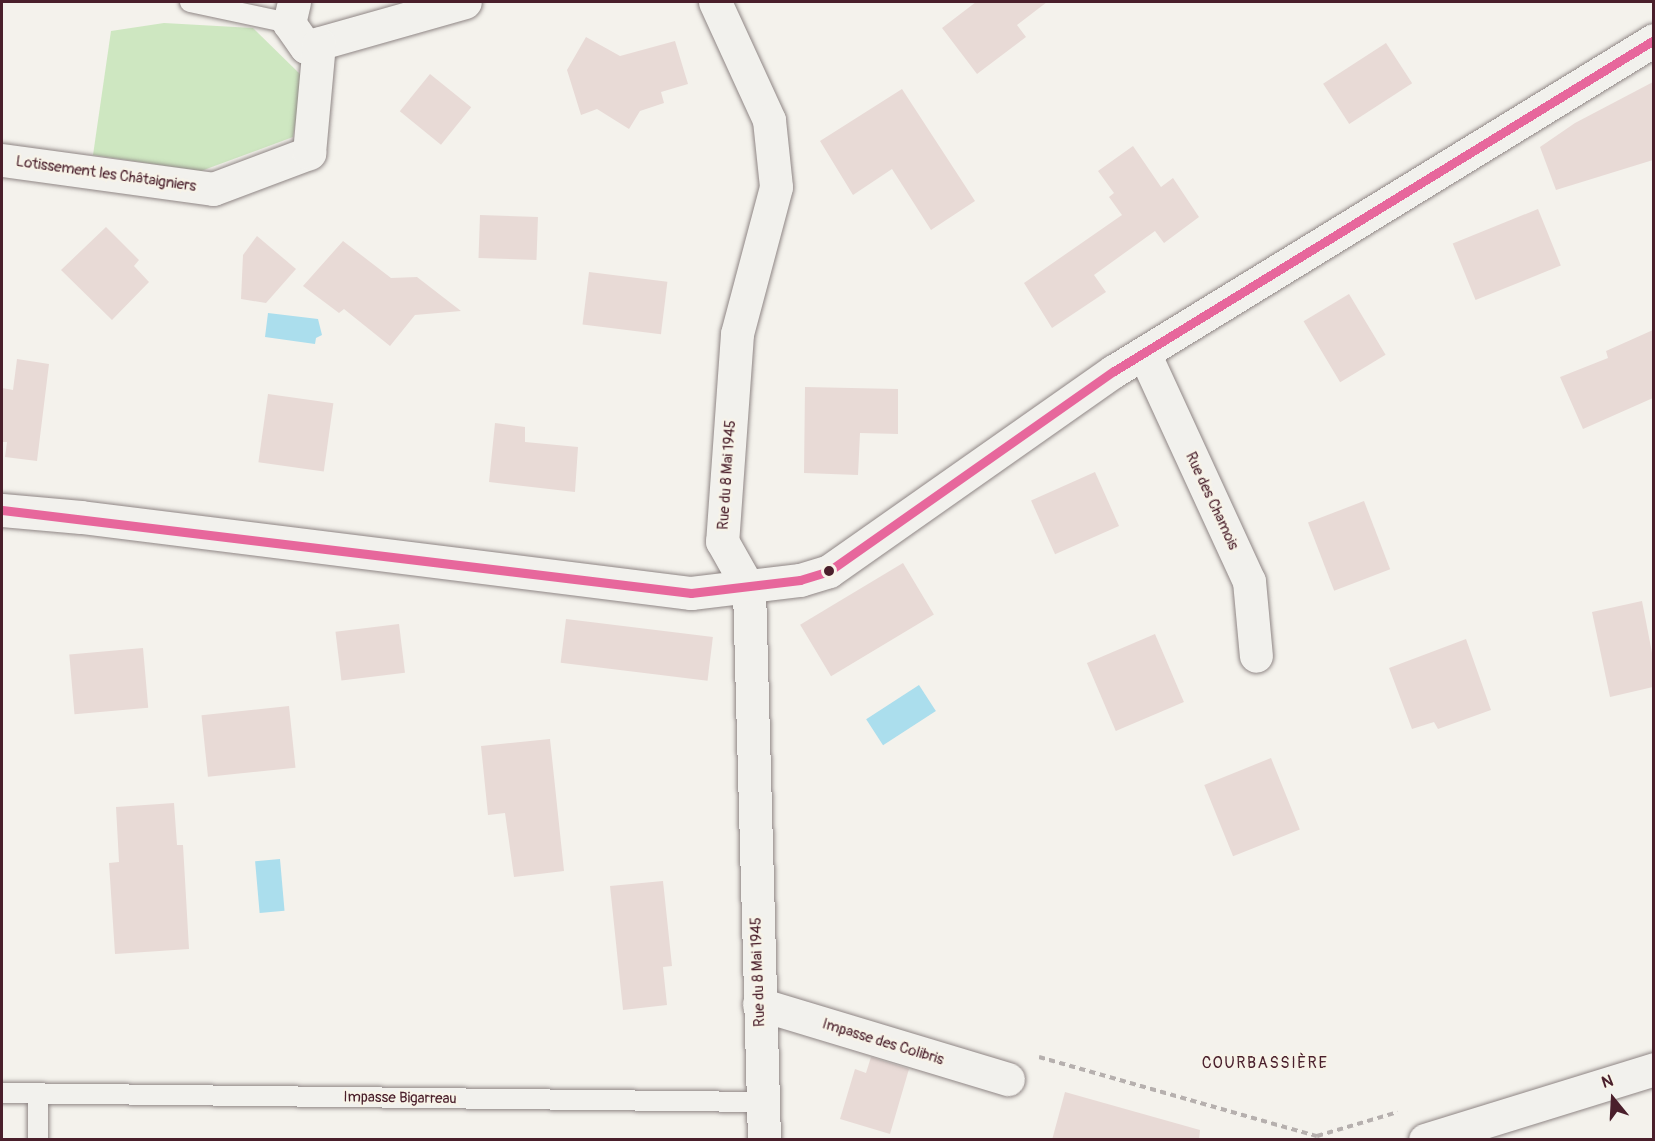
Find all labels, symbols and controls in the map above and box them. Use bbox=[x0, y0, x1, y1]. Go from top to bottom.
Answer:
street label: Lotissement les Châtaigniers bbox=[15, 152, 197, 196]
street label: Rue du 8 Mai 1945 bbox=[714, 420, 740, 530]
street label: Rue des Chamois bbox=[1181, 449, 1243, 553]
unlabelled marker bbox=[823, 565, 835, 577]
street label: Rue du 8 Mai 1945 bbox=[747, 917, 769, 1027]
street label: Impasse des Colibris bbox=[820, 1015, 946, 1069]
district label: COURBASSIÈRE bbox=[1202, 1053, 1328, 1073]
north arrow bbox=[1583, 1069, 1643, 1129]
text: N bbox=[1599, 1071, 1616, 1093]
street label: Impasse Bigarreau bbox=[343, 1088, 457, 1108]

